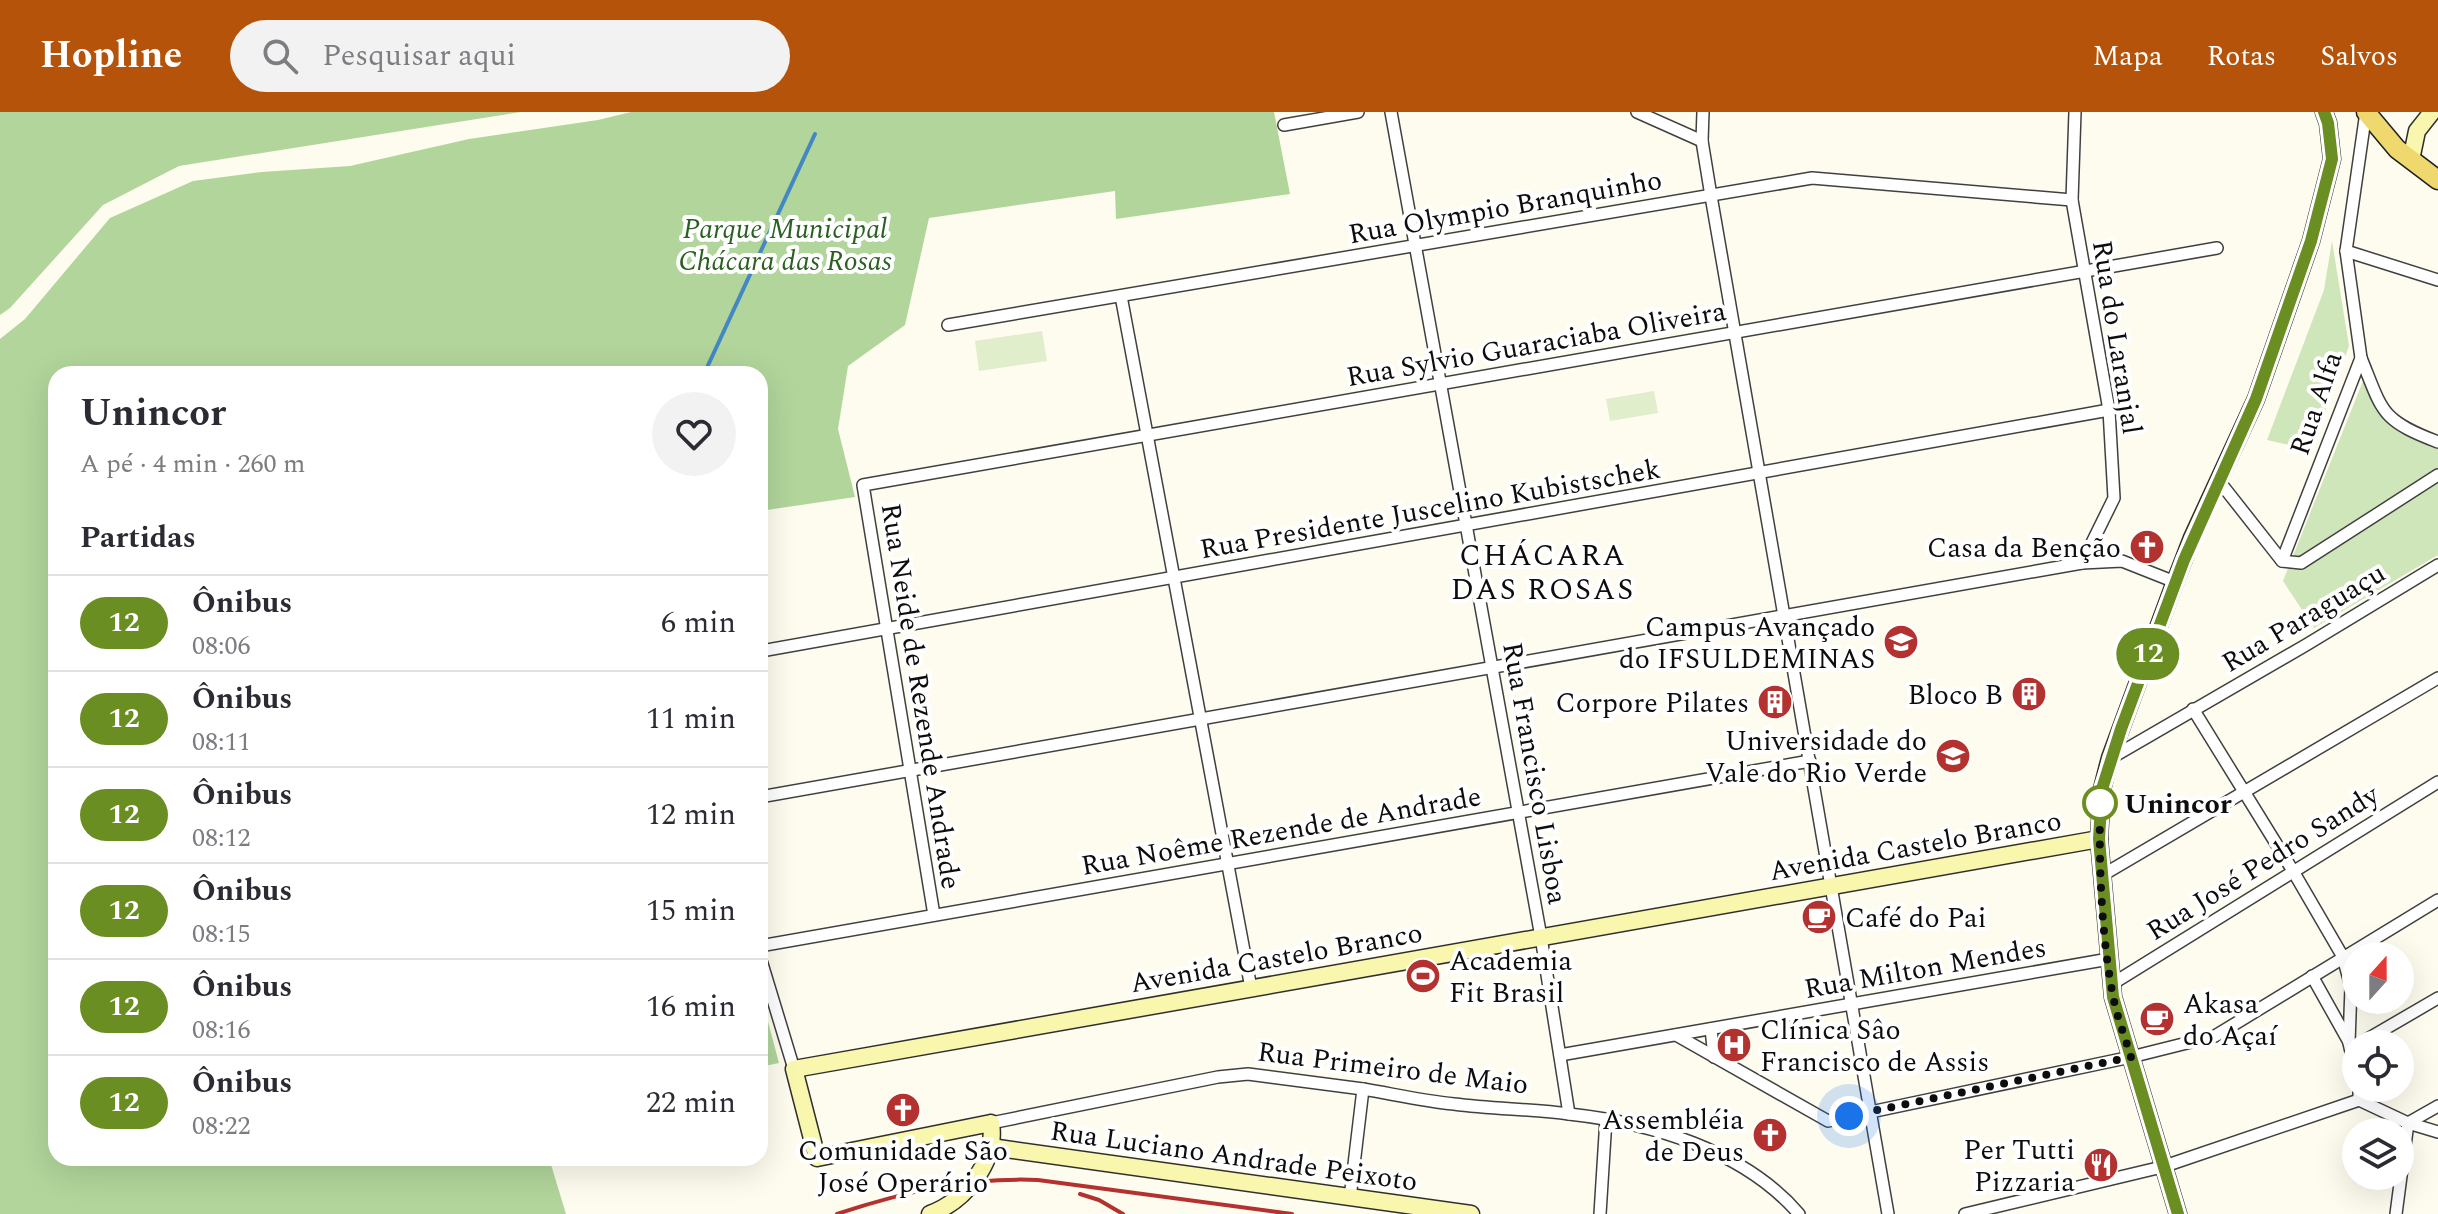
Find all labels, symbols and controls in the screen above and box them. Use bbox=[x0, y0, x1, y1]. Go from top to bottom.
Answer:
search box bbox=[230, 20, 790, 92]
text: Hopline bbox=[40, 27, 182, 85]
text: Pesquisar aqui bbox=[322, 33, 516, 79]
icon: search bbox=[258, 34, 302, 78]
text: Mapa bbox=[2093, 35, 2163, 78]
text: Rotas bbox=[2207, 35, 2276, 78]
text: Salvos bbox=[2320, 35, 2398, 78]
street label: Rua Olympio Branquinho bbox=[1345, 159, 1665, 256]
park label: Parque Municipal Chácara das Rosas bbox=[678, 208, 892, 283]
street label: Rua do Laranjal bbox=[2080, 237, 2153, 437]
street label: Rua Sylvio Guaraciaba Oliveira bbox=[1343, 290, 1730, 399]
street label: Rua Alfa bbox=[2279, 346, 2354, 461]
text: Unincor bbox=[80, 385, 226, 443]
button: heart bbox=[652, 392, 736, 476]
text: A pé · 4 min · 260 m bbox=[80, 444, 305, 484]
street label: Rua Presidente Juscelino Kubistschek bbox=[1197, 448, 1664, 571]
street label: Rua Neide de Rezende Andrade bbox=[869, 500, 972, 892]
text: Partidas bbox=[80, 515, 196, 561]
place label: Casa da Benção bbox=[1927, 527, 2121, 570]
church icon: Casa da Benção bbox=[2128, 528, 2166, 566]
district label: CHÁCARA DAS ROSAS bbox=[1451, 533, 1635, 613]
street label: Rua Paraguaçu bbox=[2214, 552, 2394, 684]
text: Ônibus bbox=[192, 580, 292, 626]
text: 6 min bbox=[661, 600, 736, 646]
text: 12 bbox=[108, 601, 140, 644]
place label: Campus Avançado do IFSULDEMINAS bbox=[1619, 606, 1875, 681]
school or university icon: Campus Avançado do IFSULDEMINAS bbox=[1882, 623, 1920, 661]
text: 08:06 bbox=[192, 626, 251, 666]
line badge: 12 bbox=[2112, 628, 2184, 680]
text: 12 bbox=[2132, 632, 2164, 675]
street label: Rua Francisco Lisboa bbox=[1490, 639, 1579, 908]
place label: Bloco B bbox=[1907, 674, 2003, 717]
building icon: Bloco B bbox=[2010, 675, 2048, 713]
text: Ônibus bbox=[192, 676, 292, 722]
place label: Corpore Pilates bbox=[1556, 682, 1749, 725]
building icon: Corpore Pilates bbox=[1756, 683, 1794, 721]
text: 11 min bbox=[646, 696, 736, 742]
text: 12 bbox=[108, 697, 140, 740]
place label: Universidade do Vale do Rio Verde bbox=[1705, 720, 1927, 795]
text: 08:11 bbox=[192, 722, 251, 762]
school or university icon: Universidade do Vale do Rio Verde bbox=[1934, 737, 1972, 775]
text: Ônibus bbox=[192, 772, 292, 818]
street label: Rua José Pedro Sandy bbox=[2138, 773, 2389, 952]
street label: Rua Noême Rezende de Andrade bbox=[1078, 775, 1485, 888]
place label: Unincor bbox=[2124, 783, 2232, 826]
marker: Unincor bbox=[2083, 786, 2117, 820]
text: 12 min bbox=[646, 792, 736, 838]
text: 12 bbox=[108, 793, 140, 836]
street label: Avenida Castelo Branco bbox=[1766, 800, 2065, 893]
text: 08:12 bbox=[192, 818, 251, 858]
text: Ônibus bbox=[192, 868, 292, 914]
text: 15 min bbox=[646, 888, 736, 934]
text: 12 bbox=[108, 889, 140, 932]
place label: Café do Pai bbox=[1845, 897, 1986, 940]
cafe icon: Café do Pai bbox=[1800, 898, 1838, 936]
street label: Avenida Castelo Branco bbox=[1127, 912, 1426, 1005]
text: 08:15 bbox=[192, 914, 251, 954]
street label: Rua Milton Mendes bbox=[1801, 926, 2050, 1011]
place label: Academia Fit Brasil bbox=[1449, 940, 1572, 1015]
north arrow bbox=[2342, 942, 2414, 1014]
map controls bbox=[2342, 942, 2414, 1190]
sports icon: Academia Fit Brasil bbox=[1404, 957, 1442, 995]
text: Ônibus bbox=[192, 964, 292, 1010]
place label: Akasa do Açaí bbox=[2183, 983, 2278, 1058]
text: 16 min bbox=[646, 984, 736, 1030]
text: 12 bbox=[108, 985, 140, 1028]
cafe icon: Akasa do Açaí bbox=[2138, 1000, 2176, 1038]
place label: Clínica Sâo Francisco de Assis bbox=[1760, 1009, 1989, 1084]
text: 08:16 bbox=[192, 1010, 251, 1050]
hospital icon: Clínica Sâo Francisco de Assis bbox=[1715, 1026, 1753, 1064]
button: locate bbox=[2342, 1030, 2414, 1102]
street label: Rua Primeiro de Maio bbox=[1255, 1031, 1531, 1106]
text: Ônibus bbox=[192, 1060, 292, 1106]
text: 22 min bbox=[646, 1080, 736, 1126]
text: 12 bbox=[108, 1081, 140, 1124]
church icon: Comunidade São José Operário bbox=[884, 1091, 922, 1129]
your location bbox=[1829, 1096, 1869, 1136]
place label: Assembléia de Deus bbox=[1602, 1099, 1744, 1174]
text: 08:22 bbox=[192, 1106, 251, 1146]
street label: Rua Luciano Andrade Peixoto bbox=[1047, 1109, 1420, 1204]
church icon: Assembléia de Deus bbox=[1751, 1116, 1789, 1154]
button: layers bbox=[2342, 1118, 2414, 1190]
place label: Per Tutti Pizzaria bbox=[1963, 1129, 2075, 1204]
place label: Comunidade São José Operário bbox=[798, 1130, 1008, 1205]
restaurant icon: Per Tutti Pizzaria bbox=[2082, 1146, 2120, 1184]

